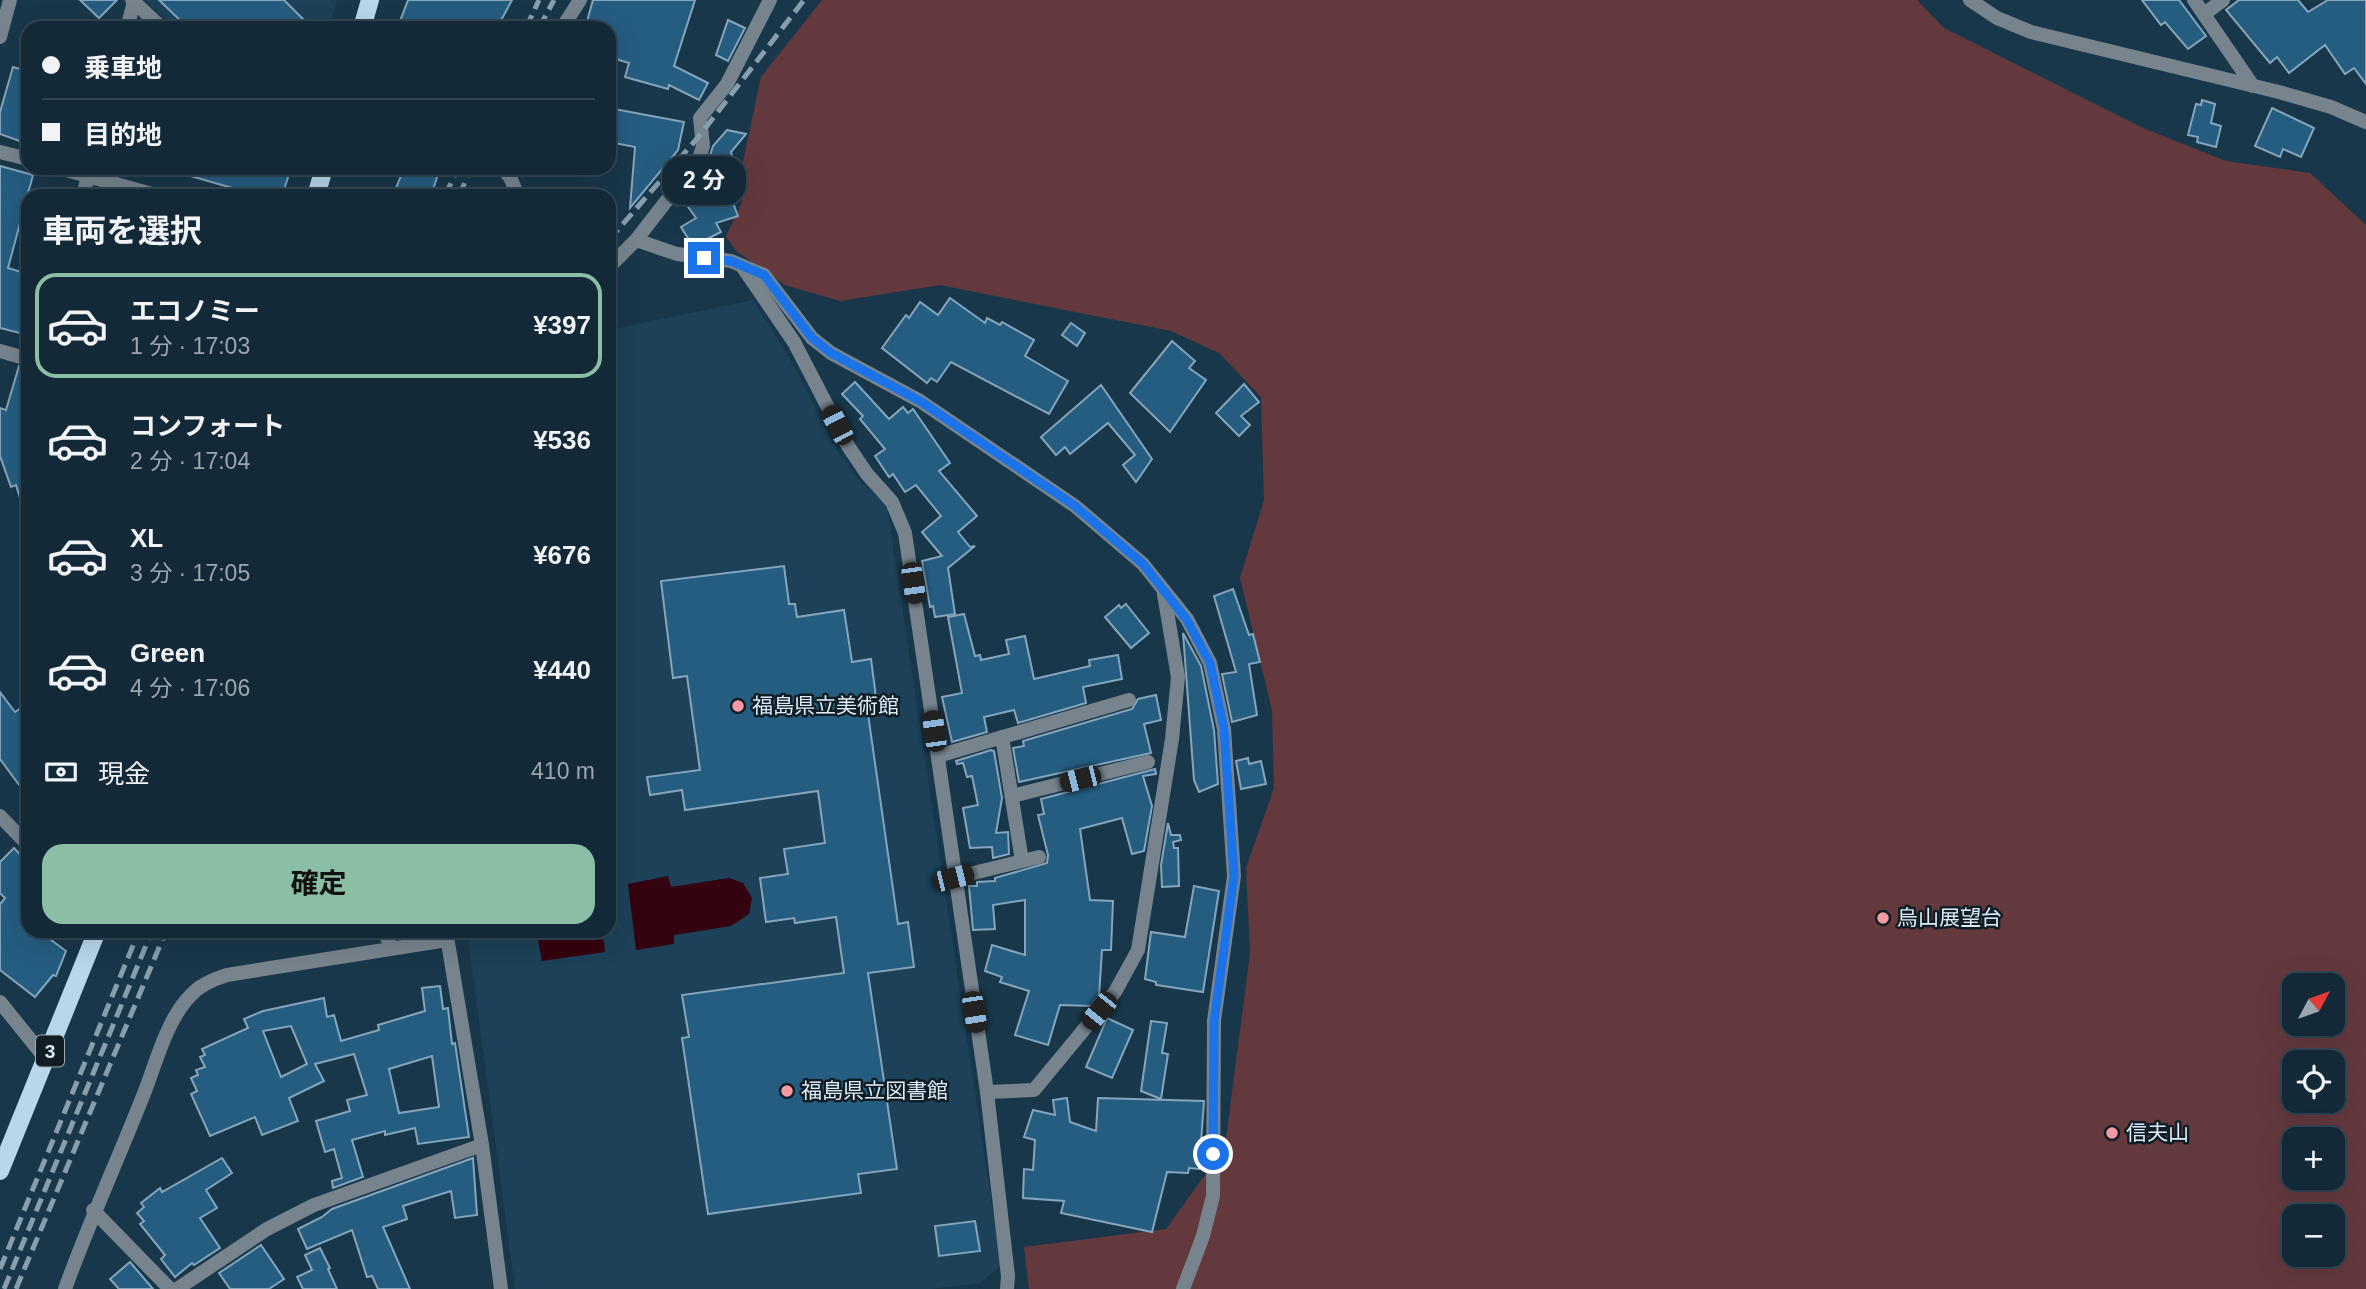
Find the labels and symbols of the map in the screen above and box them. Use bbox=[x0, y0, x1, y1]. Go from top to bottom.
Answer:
callout: 2 分 bbox=[662, 156, 746, 205]
route end bbox=[688, 242, 720, 274]
car bbox=[818, 402, 857, 448]
car bbox=[900, 561, 927, 605]
place label: 福島県立美術館 bbox=[752, 694, 899, 717]
marker: 福島県立美術館 bbox=[730, 698, 746, 714]
car bbox=[921, 709, 948, 753]
car bbox=[1058, 764, 1103, 794]
car bbox=[931, 863, 976, 893]
place label: 烏山展望台 bbox=[1897, 906, 2002, 929]
marker: 烏山展望台 bbox=[1875, 910, 1891, 926]
north arrow bbox=[2282, 973, 2345, 1036]
car bbox=[1078, 988, 1121, 1034]
car bbox=[961, 990, 988, 1034]
road number: 3 bbox=[36, 1036, 64, 1066]
place label: 福島県立図書館 bbox=[801, 1079, 948, 1102]
marker: 福島県立図書館 bbox=[779, 1083, 795, 1099]
place label: 信夫山 bbox=[2126, 1121, 2189, 1144]
marker: 信夫山 bbox=[2104, 1125, 2120, 1141]
route start bbox=[1197, 1138, 1229, 1170]

